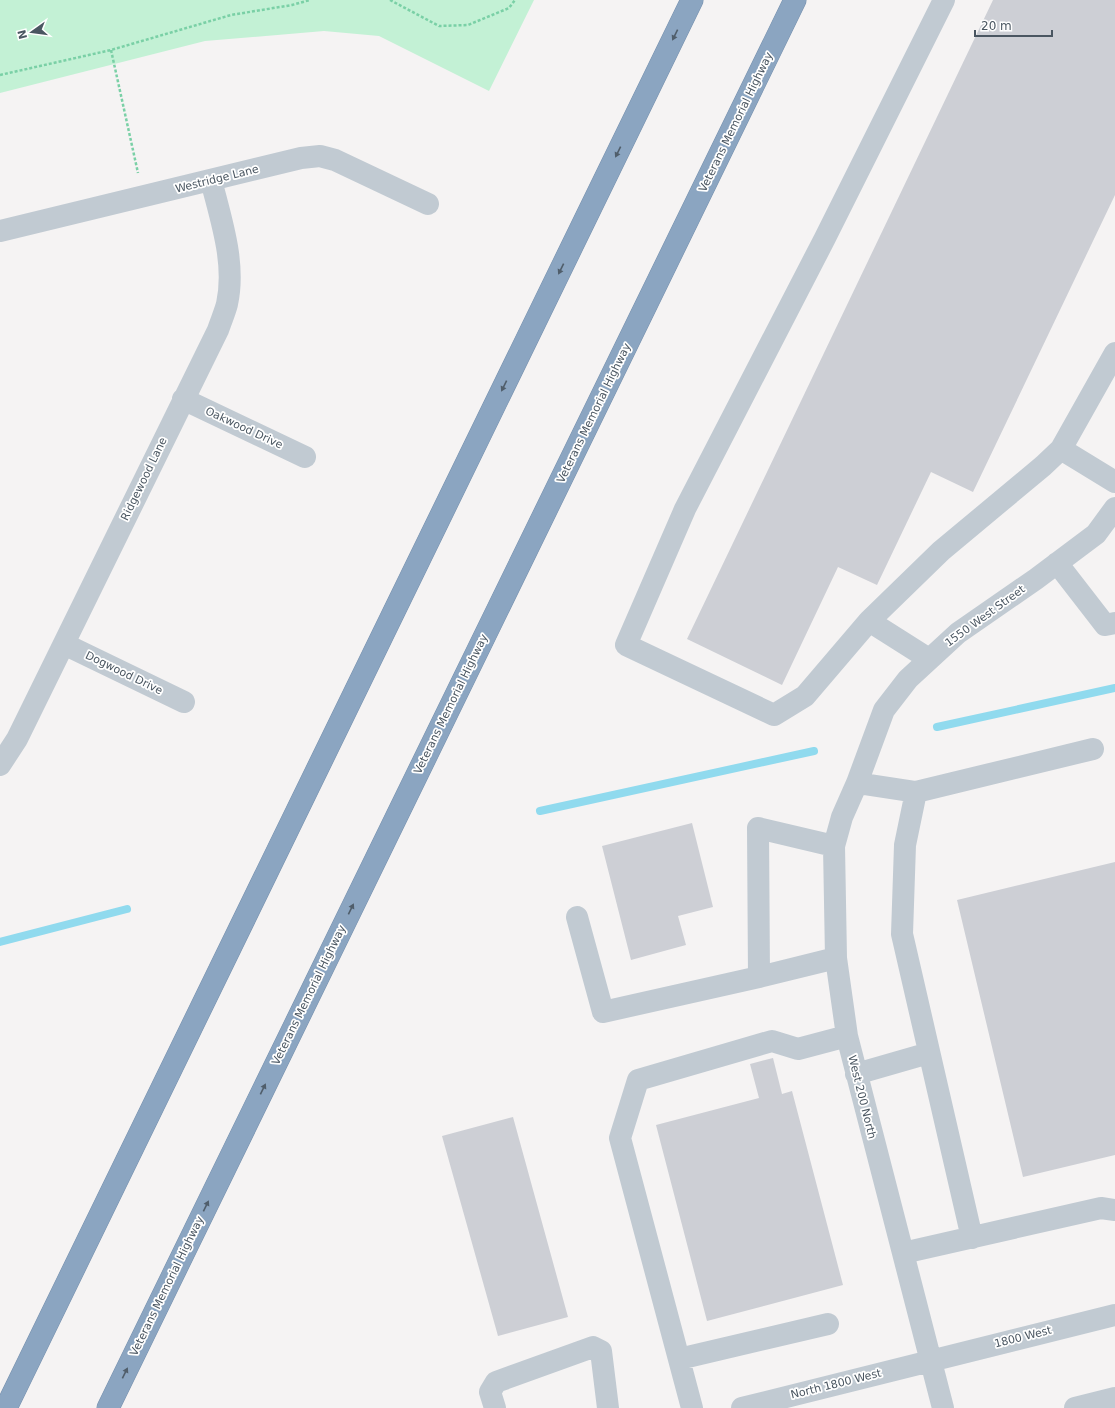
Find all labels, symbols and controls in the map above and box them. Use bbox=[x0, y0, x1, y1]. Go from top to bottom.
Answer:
north arrow bbox=[12, 12, 52, 52]
scale bar bbox=[975, 12, 1052, 38]
text: 20 m bbox=[981, 19, 1012, 33]
text: N bbox=[15, 28, 30, 40]
one-way arrow bbox=[672, 29, 678, 41]
street label: Veterans Memorial Highway bbox=[696, 49, 776, 194]
one-way arrow bbox=[615, 146, 621, 158]
street label: Westridge Lane bbox=[174, 162, 260, 196]
one-way arrow bbox=[558, 263, 564, 274]
street label: Veterans Memorial Highway bbox=[554, 340, 634, 485]
one-way arrow bbox=[501, 380, 507, 391]
street label: Oakwood Drive bbox=[203, 404, 285, 452]
street label: Ridgewood Lane bbox=[118, 435, 170, 523]
street label: 1550 West Street bbox=[943, 582, 1028, 649]
street label: Veterans Memorial Highway bbox=[411, 631, 491, 776]
street label: Dogwood Drive bbox=[83, 649, 165, 697]
one-way arrow bbox=[348, 904, 354, 915]
street label: Veterans Memorial Highway bbox=[269, 922, 349, 1067]
street label: West 200 North bbox=[845, 1054, 879, 1140]
one-way arrow bbox=[260, 1083, 267, 1095]
one-way arrow bbox=[203, 1200, 210, 1211]
street label: Veterans Memorial Highway bbox=[127, 1213, 207, 1358]
street label: 1800 West bbox=[993, 1323, 1054, 1350]
street label: North 1800 West bbox=[789, 1366, 883, 1402]
one-way arrow bbox=[122, 1367, 128, 1379]

